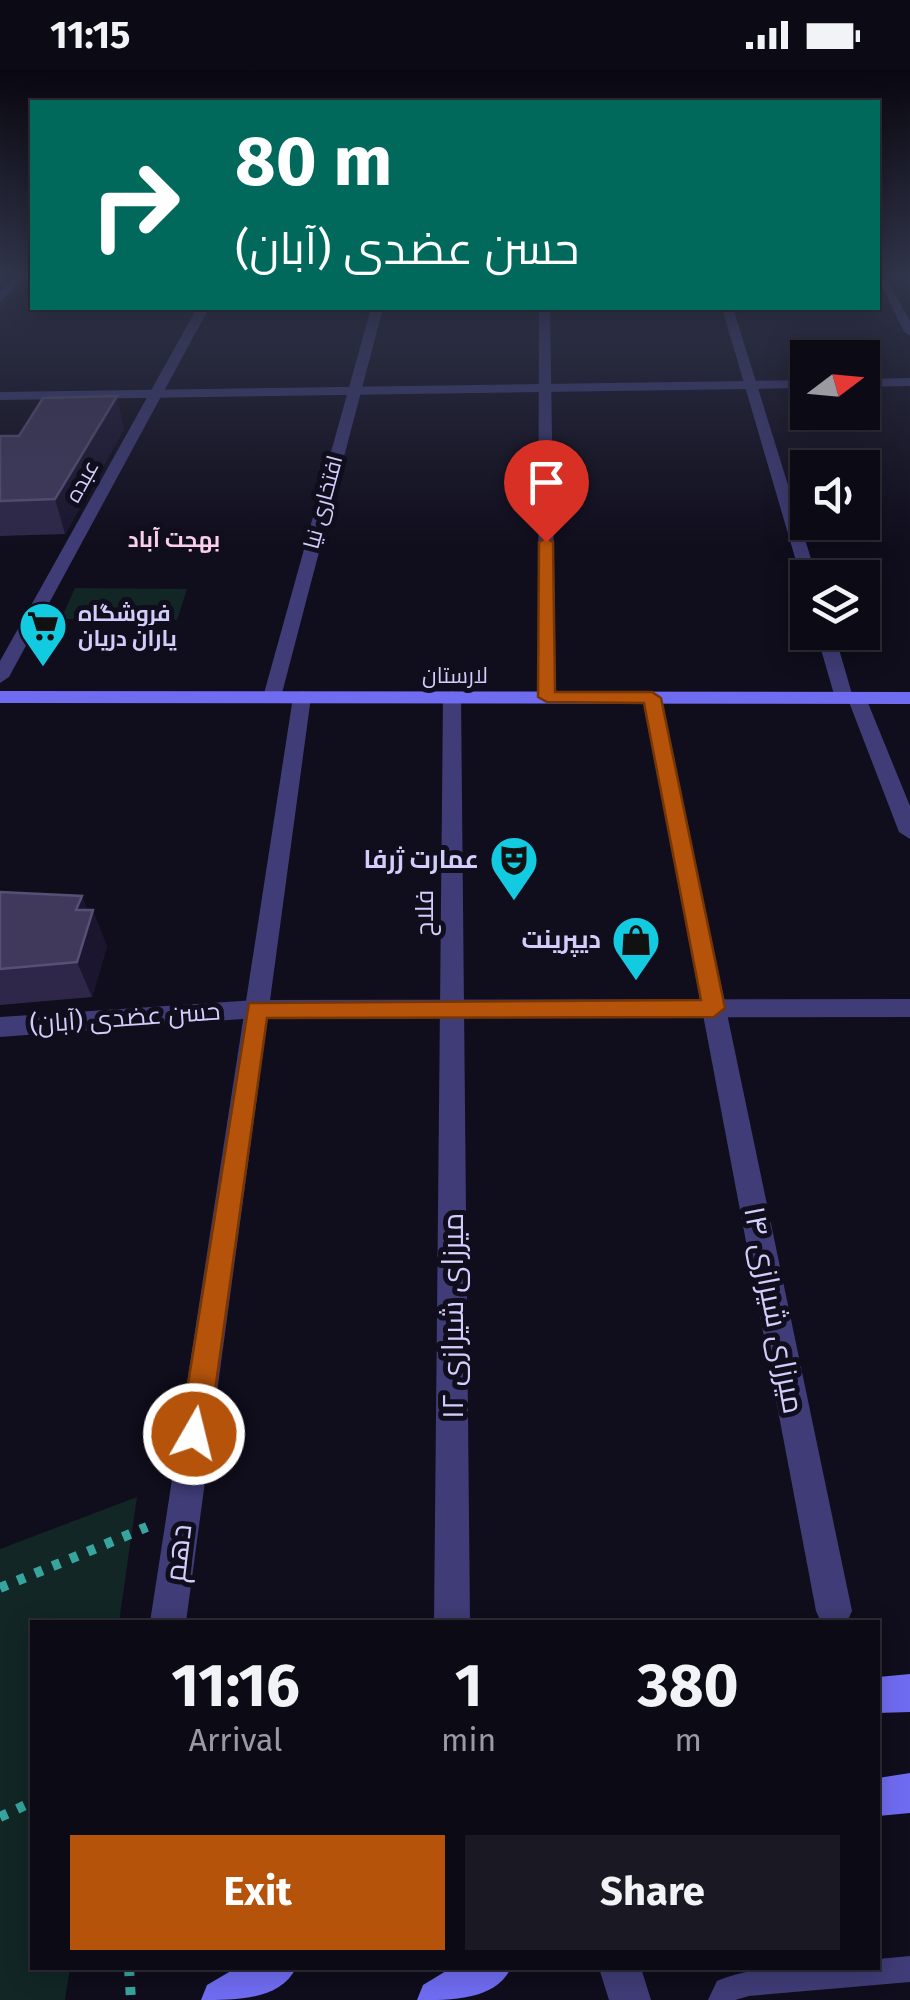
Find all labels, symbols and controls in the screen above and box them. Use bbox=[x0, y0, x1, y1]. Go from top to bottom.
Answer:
text: 11:15 bbox=[50, 12, 130, 58]
text: 80 m bbox=[235, 120, 392, 204]
icon: right bbox=[70, 140, 200, 270]
text: حسن عضدی (آبان) bbox=[235, 222, 579, 276]
north arrow bbox=[790, 340, 880, 430]
map controls bbox=[790, 340, 880, 650]
pin bbox=[504, 440, 589, 543]
button: sound bbox=[790, 450, 880, 540]
street label: افتخاری نیا bbox=[298, 452, 348, 552]
street label: عبده bbox=[59, 455, 105, 507]
icon: arrive bbox=[519, 455, 574, 510]
district label: بهجت آباد bbox=[128, 526, 220, 553]
button: layers bbox=[790, 560, 880, 650]
supermarket icon: فروشگاه یاران دریان bbox=[17, 600, 69, 668]
place label: فروشگاه یاران دریان bbox=[78, 600, 177, 652]
street label: لارستان bbox=[422, 662, 488, 689]
theatre icon: عمارت ژرفا bbox=[488, 834, 540, 902]
place label: عمارت ژرفا bbox=[363, 845, 479, 875]
street label: فلاح bbox=[410, 890, 441, 936]
shop icon: دیپرینت bbox=[610, 914, 662, 982]
place label: دیپرینت bbox=[522, 925, 601, 957]
street label: حسن عضدی (آبان) bbox=[29, 996, 221, 1040]
street label: میرزای شیرازی ۱۴ bbox=[736, 1203, 812, 1417]
street label: میرزای شیرازی ۱۲ bbox=[435, 1213, 471, 1419]
position arrow bbox=[142, 1382, 246, 1486]
street label: دهم bbox=[157, 1522, 201, 1584]
text: 11:16 bbox=[171, 1650, 300, 1722]
text: 1 bbox=[455, 1650, 483, 1722]
text: 380 bbox=[638, 1650, 739, 1722]
text: Arrival bbox=[189, 1721, 282, 1759]
text: min bbox=[441, 1721, 496, 1759]
text: m bbox=[674, 1721, 702, 1759]
button: Exit bbox=[70, 1835, 445, 1950]
button: Share bbox=[465, 1835, 840, 1950]

